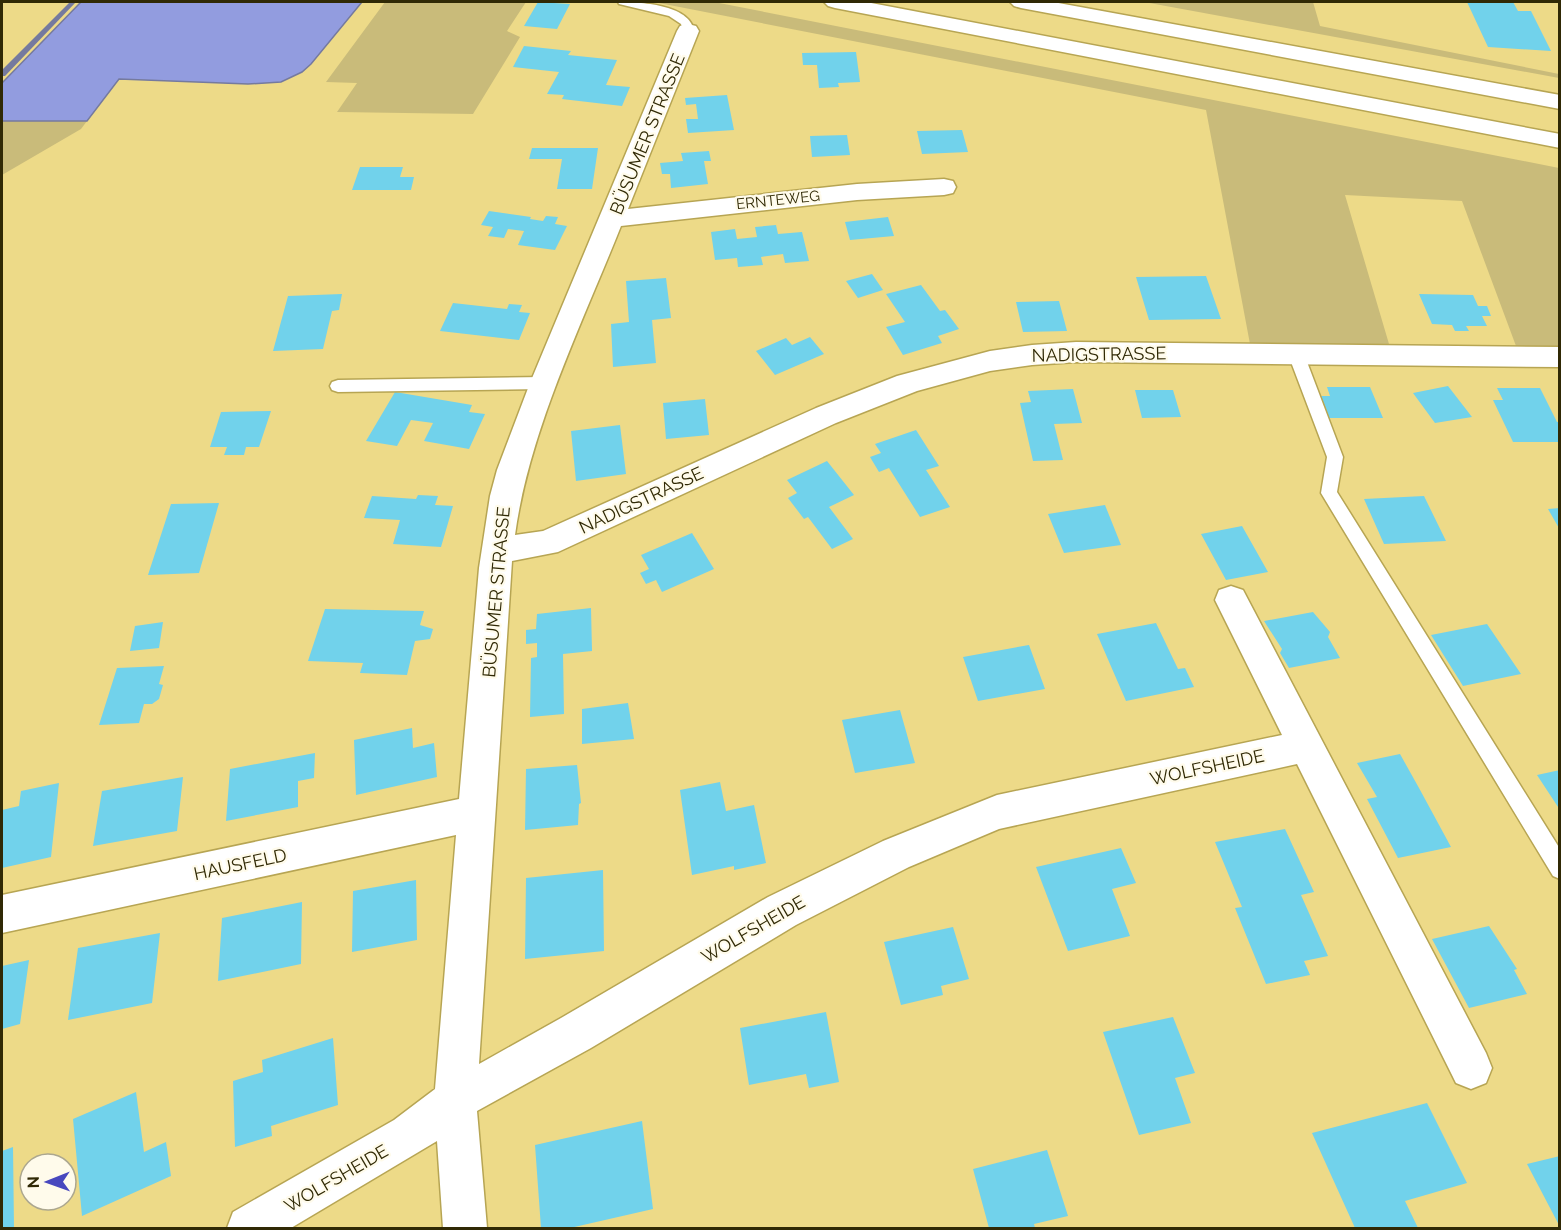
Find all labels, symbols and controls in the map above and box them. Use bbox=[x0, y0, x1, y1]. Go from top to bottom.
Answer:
street label: BÜSUMER STRASSE bbox=[605, 51, 689, 217]
street label: ERNTEWEG bbox=[735, 187, 821, 213]
street label: NADIGSTRASSE bbox=[1031, 342, 1167, 366]
street label: NADIGSTRASSE bbox=[576, 462, 706, 538]
street label: BÜSUMER STRASSE bbox=[478, 506, 514, 678]
street label: WOLFSHEIDE bbox=[1148, 745, 1266, 789]
street label: HAUSFELD bbox=[192, 844, 288, 884]
street label: WOLFSHEIDE bbox=[697, 891, 809, 967]
street label: WOLFSHEIDE bbox=[280, 1140, 392, 1216]
north arrow bbox=[18, 1152, 78, 1212]
text: N bbox=[24, 1176, 43, 1189]

